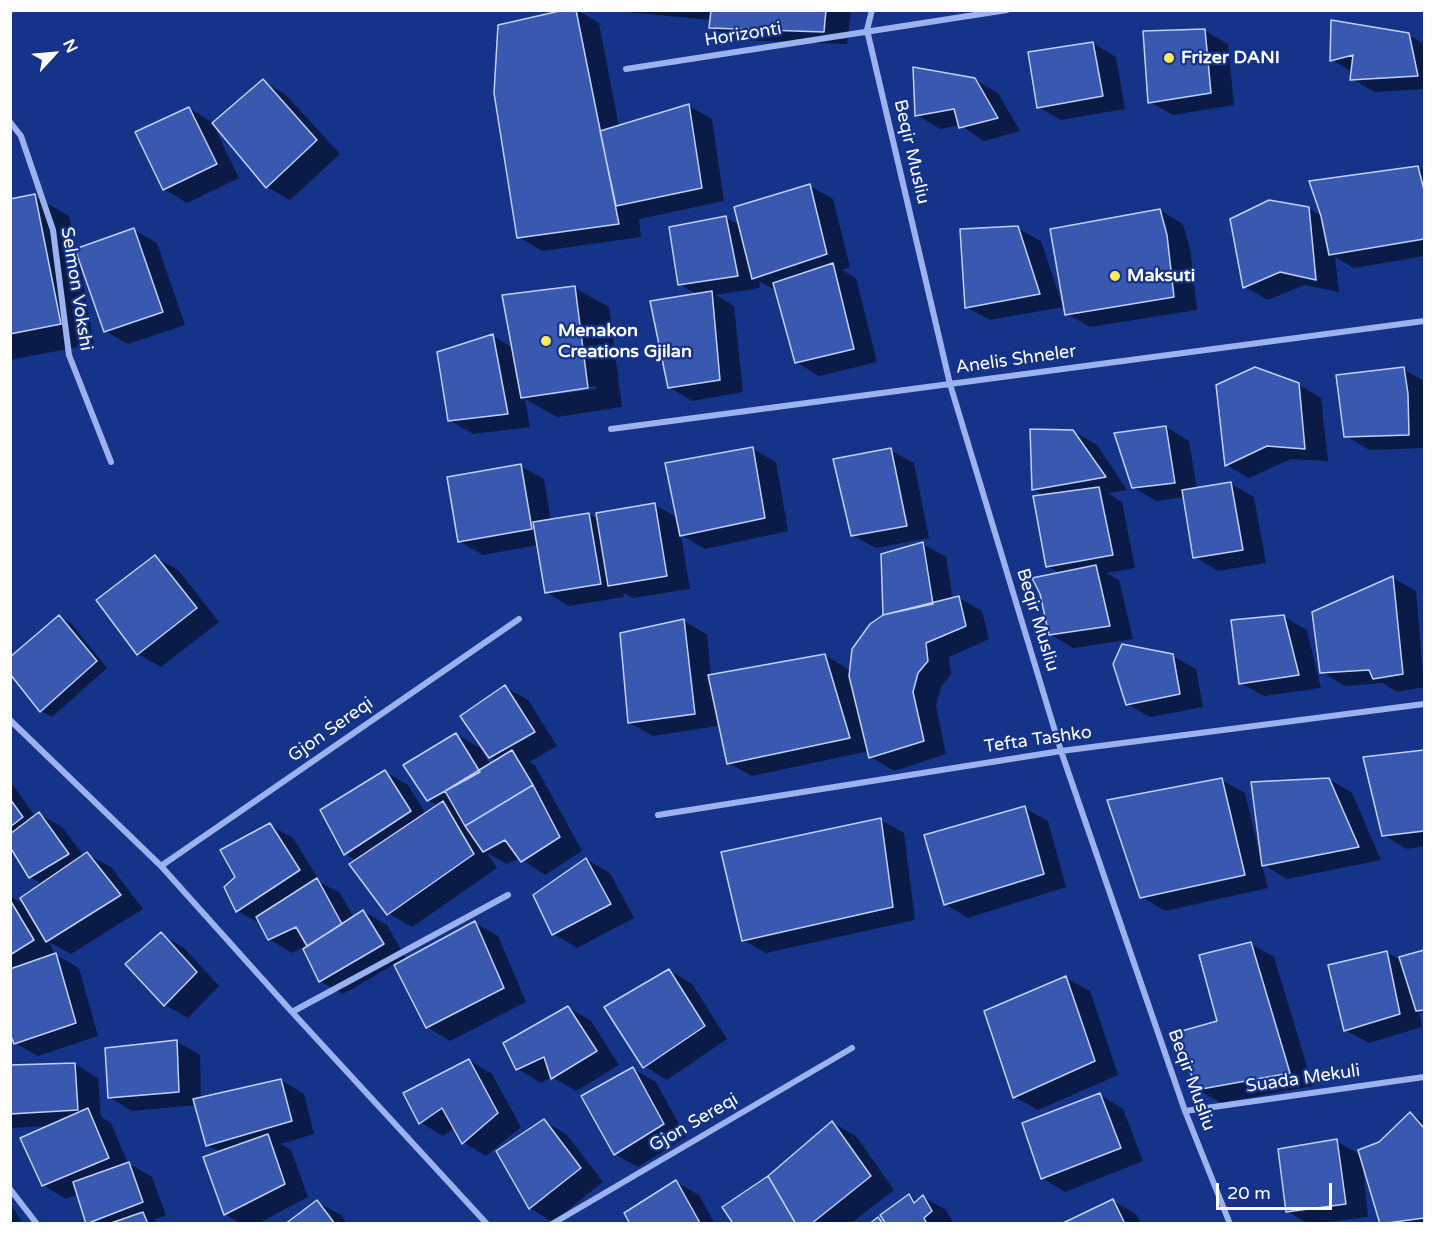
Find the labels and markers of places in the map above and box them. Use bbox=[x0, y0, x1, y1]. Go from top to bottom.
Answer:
place label: Frizer DANI bbox=[1181, 47, 1280, 69]
marker: Frizer DANI bbox=[1162, 51, 1176, 65]
place label: Maksuti bbox=[1127, 265, 1195, 287]
marker: Maksuti bbox=[1108, 269, 1122, 283]
place label: Menakon Creations Gjilan bbox=[558, 320, 692, 362]
marker: Menakon Creations Gjilan bbox=[539, 334, 553, 348]

